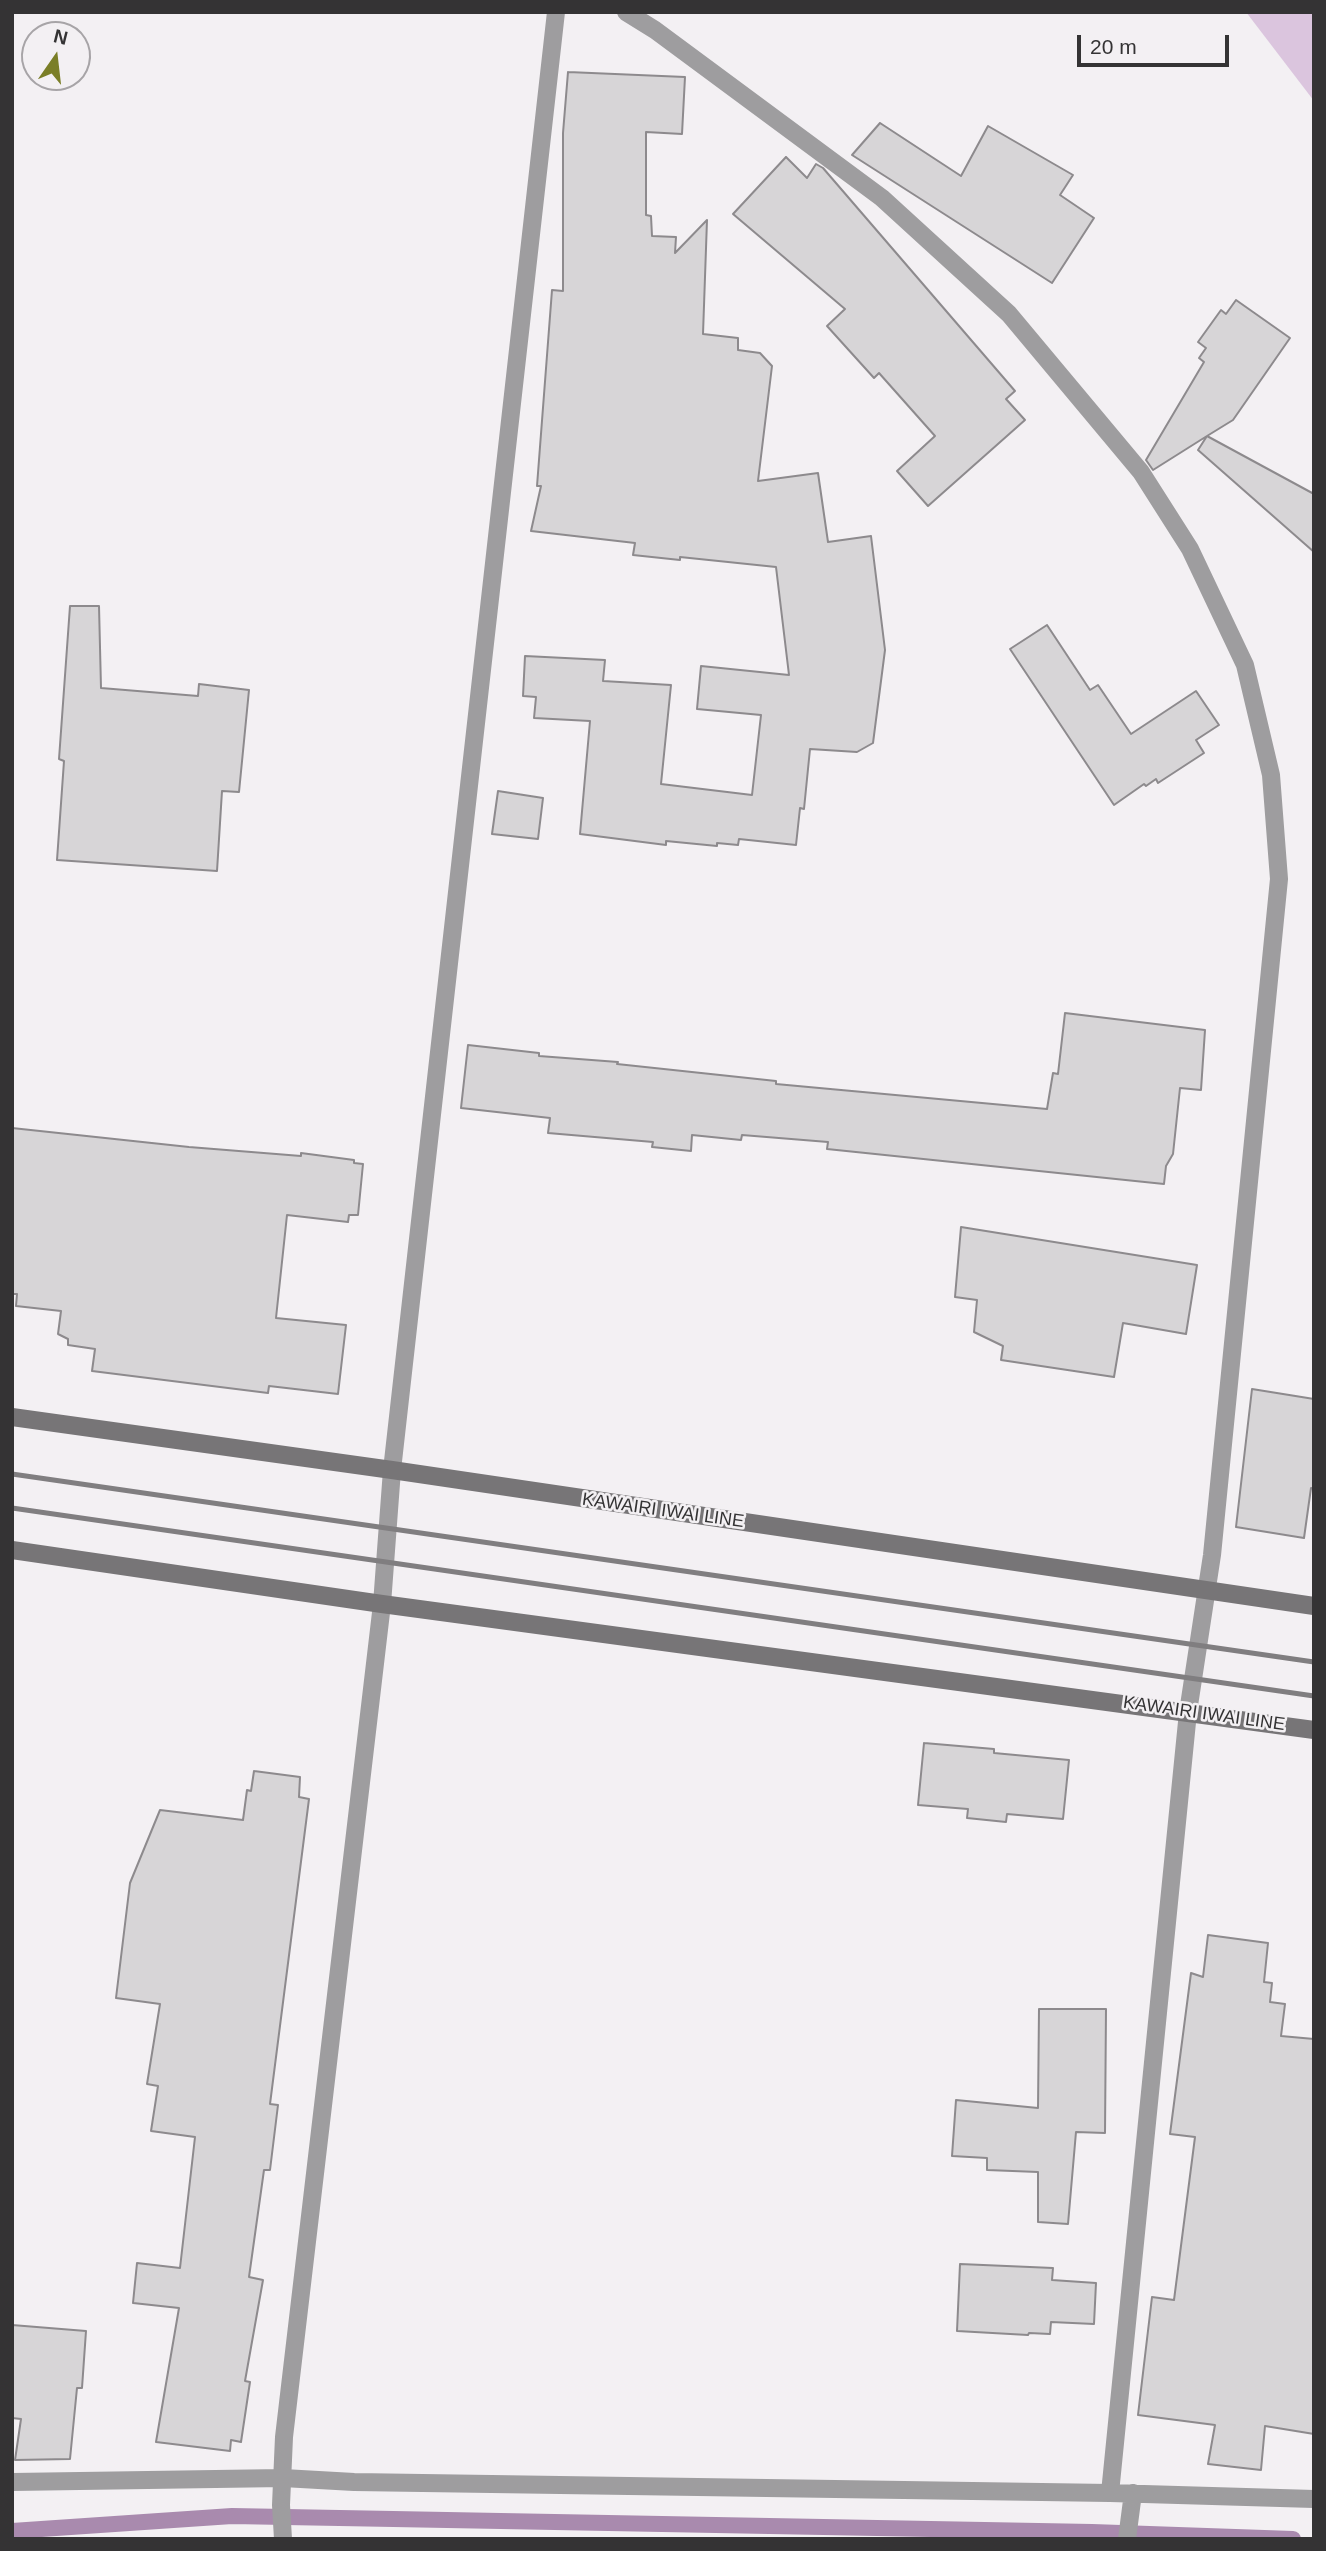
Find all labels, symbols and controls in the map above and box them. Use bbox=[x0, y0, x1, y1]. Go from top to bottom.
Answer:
north arrow bbox=[21, 21, 91, 91]
scale bar bbox=[1081, 21, 1233, 65]
text: N bbox=[52, 25, 70, 49]
text: 20 m bbox=[1090, 35, 1137, 58]
street label: KAWAIRI IWAI LINE bbox=[581, 1489, 745, 1533]
street label: KAWAIRI IWAI LINE bbox=[1122, 1692, 1286, 1736]

